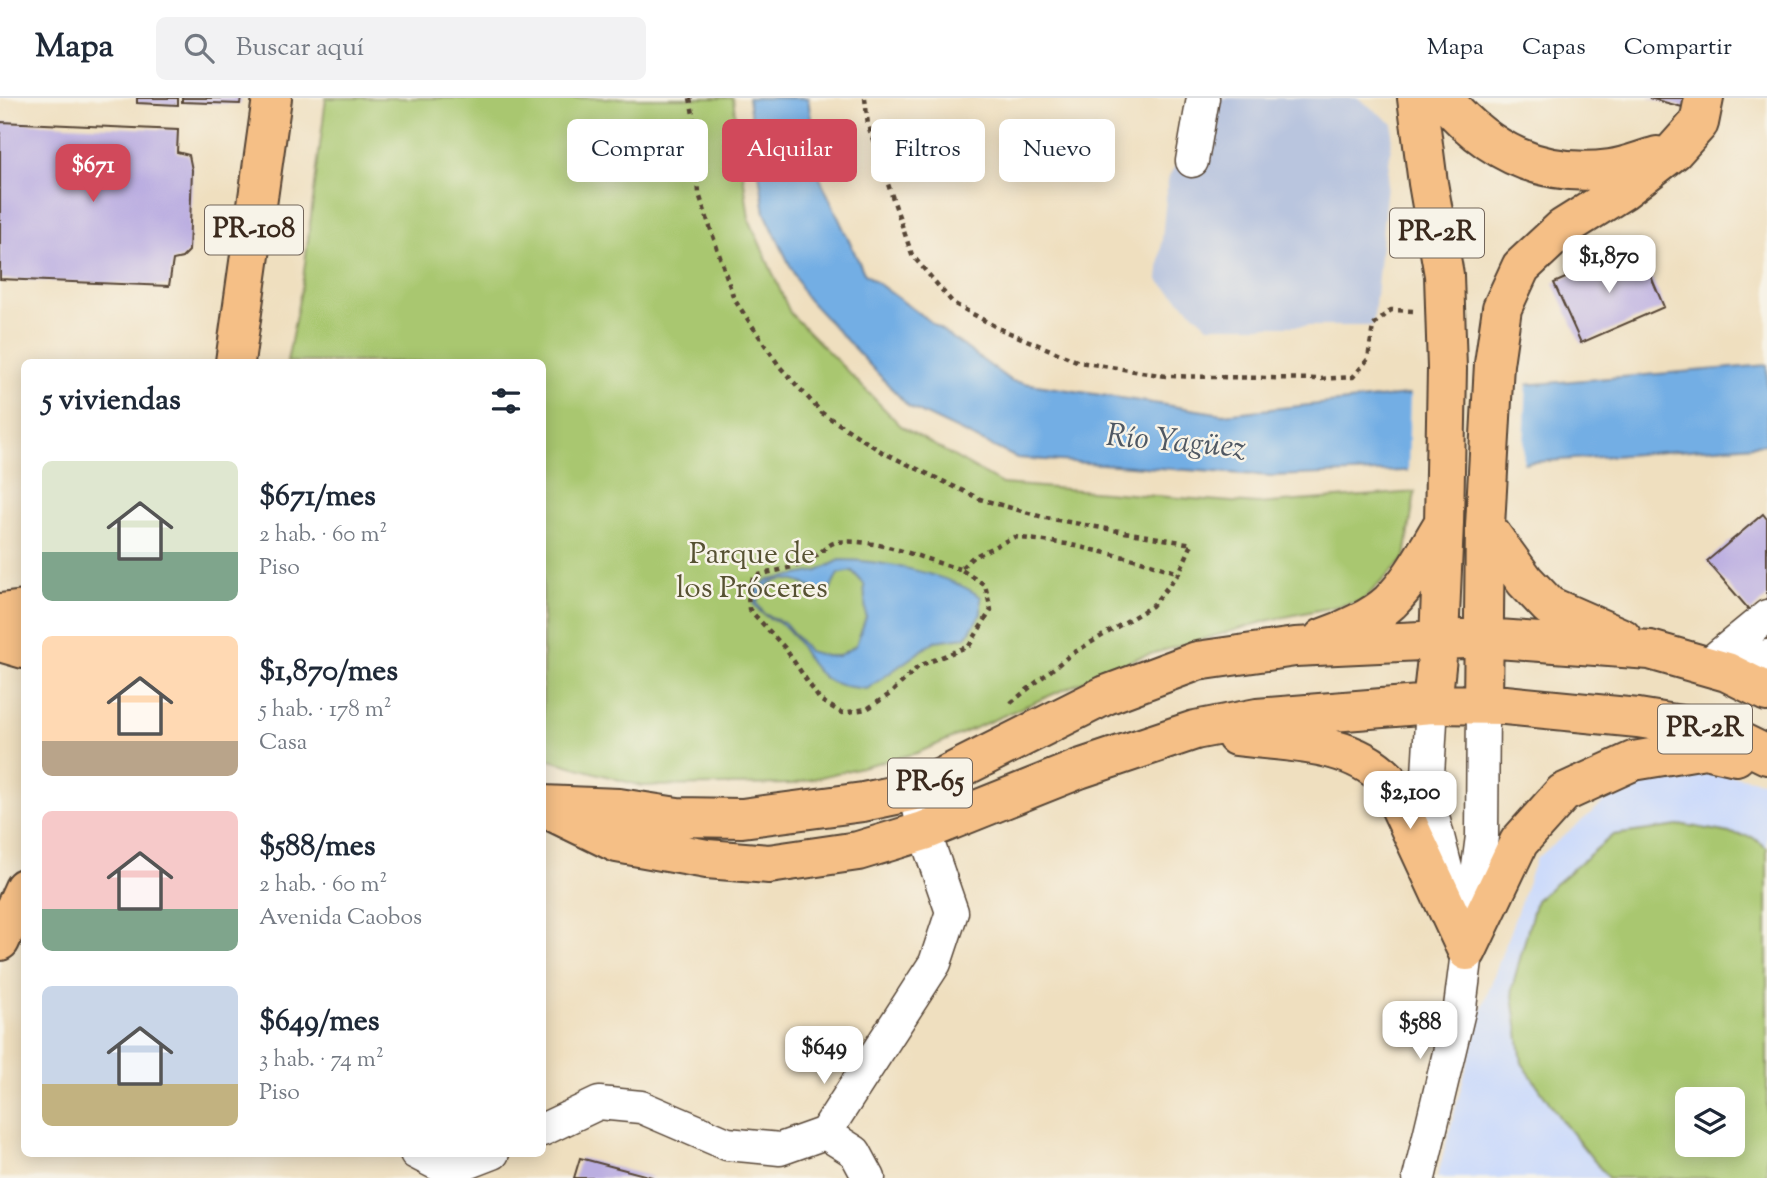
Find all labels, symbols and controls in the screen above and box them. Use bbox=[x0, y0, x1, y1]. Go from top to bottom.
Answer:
search box bbox=[156, 17, 646, 80]
text: Mapa bbox=[35, 24, 114, 72]
icon: search bbox=[180, 29, 218, 67]
text: Buscar aquí bbox=[236, 30, 364, 67]
text: Mapa bbox=[1427, 31, 1484, 65]
text: Capas bbox=[1522, 31, 1586, 65]
text: Compartir bbox=[1624, 31, 1732, 65]
chip: Comprar bbox=[567, 119, 708, 182]
chip: Alquilar bbox=[722, 119, 857, 182]
chip: Filtros bbox=[871, 119, 985, 182]
chip: Nuevo bbox=[999, 119, 1115, 182]
pin: $671 bbox=[52, 144, 134, 204]
text: $671 bbox=[71, 150, 115, 183]
road number: PR-108 bbox=[205, 206, 303, 254]
road number: PR-2R bbox=[1390, 208, 1484, 258]
pin: $1,870 bbox=[1552, 236, 1666, 295]
text: $1,870 bbox=[1579, 241, 1639, 274]
text: 5 viviendas bbox=[42, 380, 181, 423]
icon: filters bbox=[487, 382, 525, 420]
water label: Río Yagüez bbox=[1104, 414, 1248, 472]
text: $671/mes bbox=[259, 476, 376, 519]
icon: home bbox=[98, 489, 182, 573]
text: 2 hab. · 60 m² bbox=[259, 519, 387, 552]
park label: Parque de los Próceres bbox=[676, 534, 828, 611]
text: Piso bbox=[259, 552, 300, 585]
text: $1,870/mes bbox=[259, 651, 398, 694]
icon: home bbox=[98, 664, 182, 748]
text: 5 hab. · 178 m² bbox=[259, 694, 392, 727]
road number: PR-2R bbox=[1658, 704, 1752, 754]
text: Casa bbox=[259, 727, 307, 760]
road number: PR-65 bbox=[888, 758, 972, 808]
pin: $2,100 bbox=[1353, 772, 1467, 831]
text: $2,100 bbox=[1380, 777, 1440, 810]
text: $588/mes bbox=[259, 826, 376, 869]
icon: home bbox=[98, 839, 182, 923]
text: 2 hab. · 60 m² bbox=[259, 869, 387, 902]
text: Avenida Caobos bbox=[259, 902, 422, 935]
text: $649/mes bbox=[259, 1001, 379, 1044]
pin: $588 bbox=[1379, 1002, 1461, 1061]
text: $588 bbox=[1398, 1007, 1442, 1040]
icon: home bbox=[98, 1014, 182, 1098]
pin: $649 bbox=[783, 1026, 865, 1086]
text: $649 bbox=[801, 1032, 847, 1065]
text: 3 hab. · 74 m² bbox=[259, 1044, 384, 1077]
text: Piso bbox=[259, 1077, 300, 1110]
map controls bbox=[1675, 1087, 1745, 1157]
button: layers bbox=[1675, 1087, 1745, 1157]

